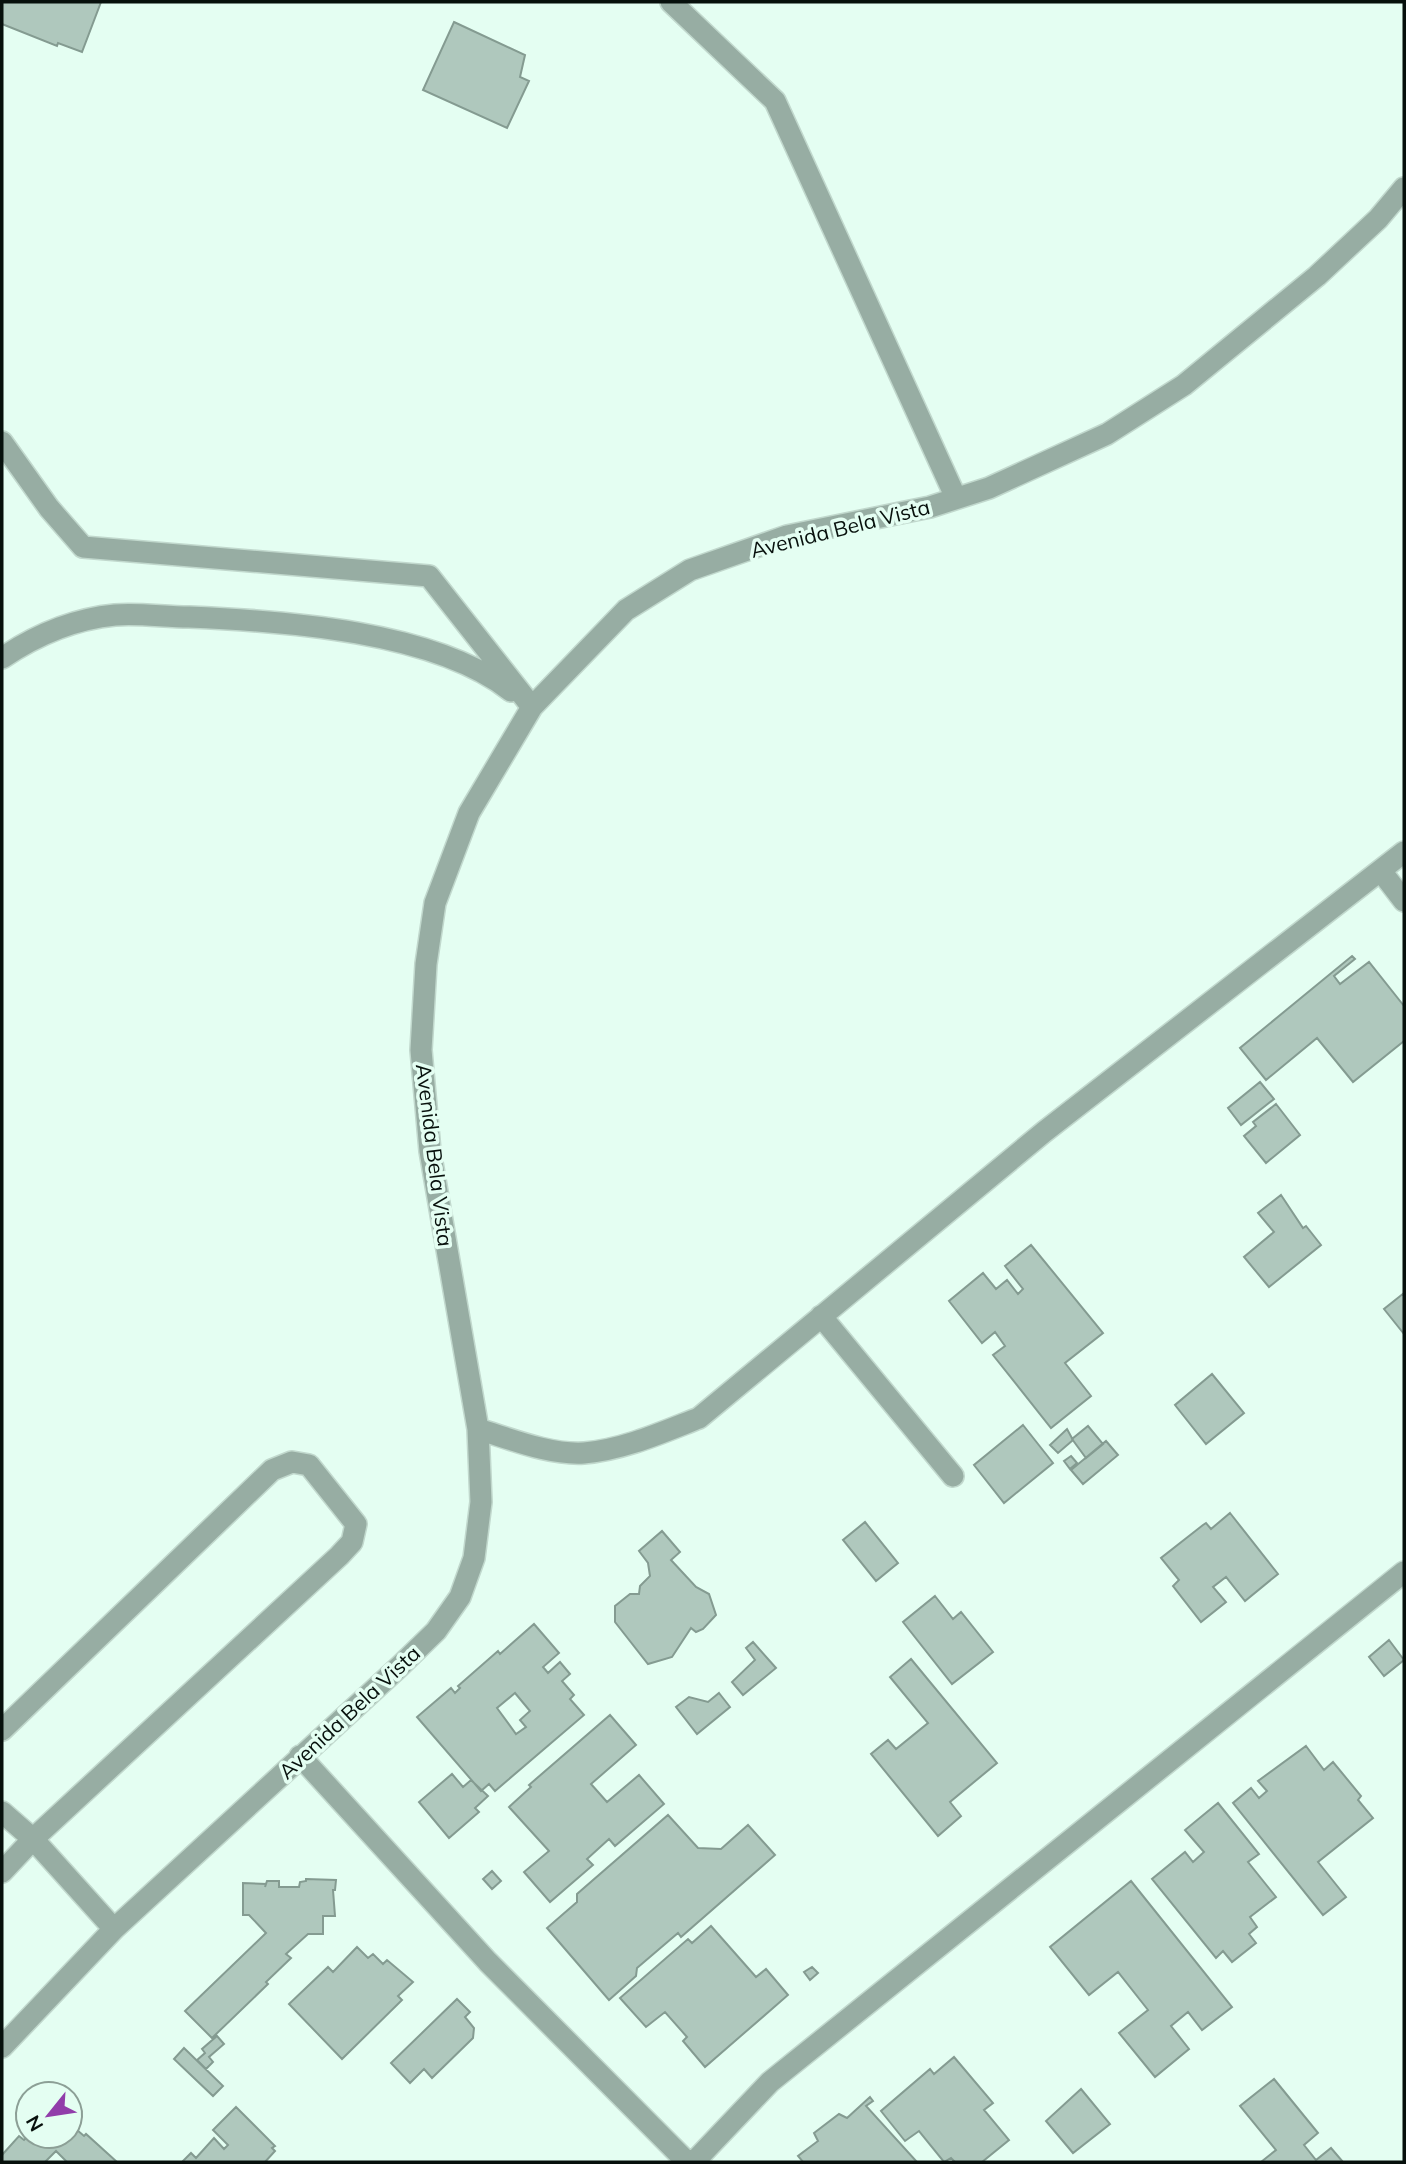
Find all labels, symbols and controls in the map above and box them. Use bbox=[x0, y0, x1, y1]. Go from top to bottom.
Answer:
street label: Avenida Bela Vista bbox=[748, 493, 932, 563]
street label: Avenida Bela Vista bbox=[411, 1062, 459, 1248]
street label: Avenida Bela Vista bbox=[273, 1640, 425, 1784]
north arrow bbox=[14, 2080, 84, 2150]
text: N bbox=[20, 2111, 48, 2136]

